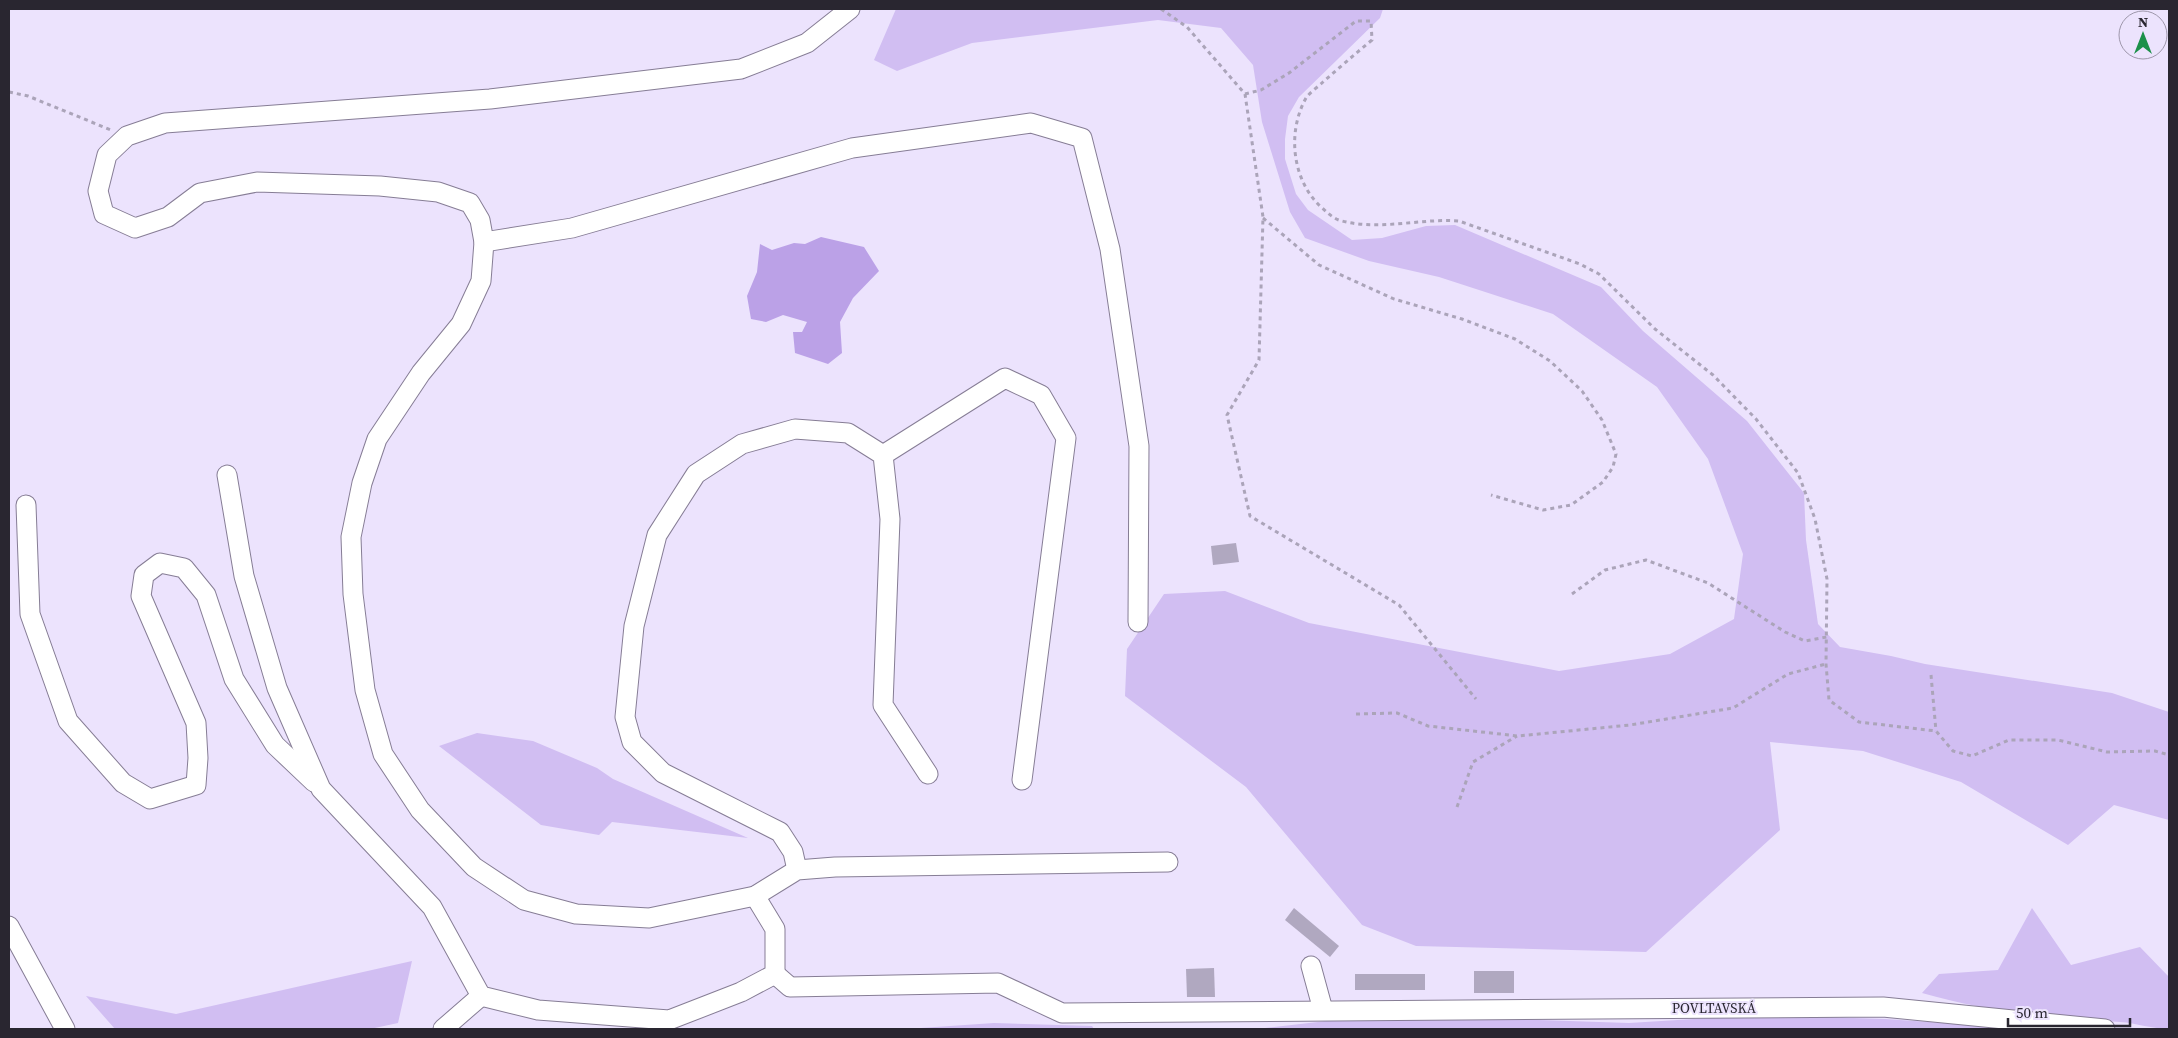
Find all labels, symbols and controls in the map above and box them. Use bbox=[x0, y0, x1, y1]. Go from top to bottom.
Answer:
north arrow bbox=[2118, 10, 2168, 60]
text: N bbox=[2138, 12, 2148, 32]
scale bar bbox=[2008, 996, 2130, 1028]
street label: POVLTAVSKÁ bbox=[1672, 998, 1757, 1018]
text: 50 m bbox=[2016, 1002, 2048, 1023]

